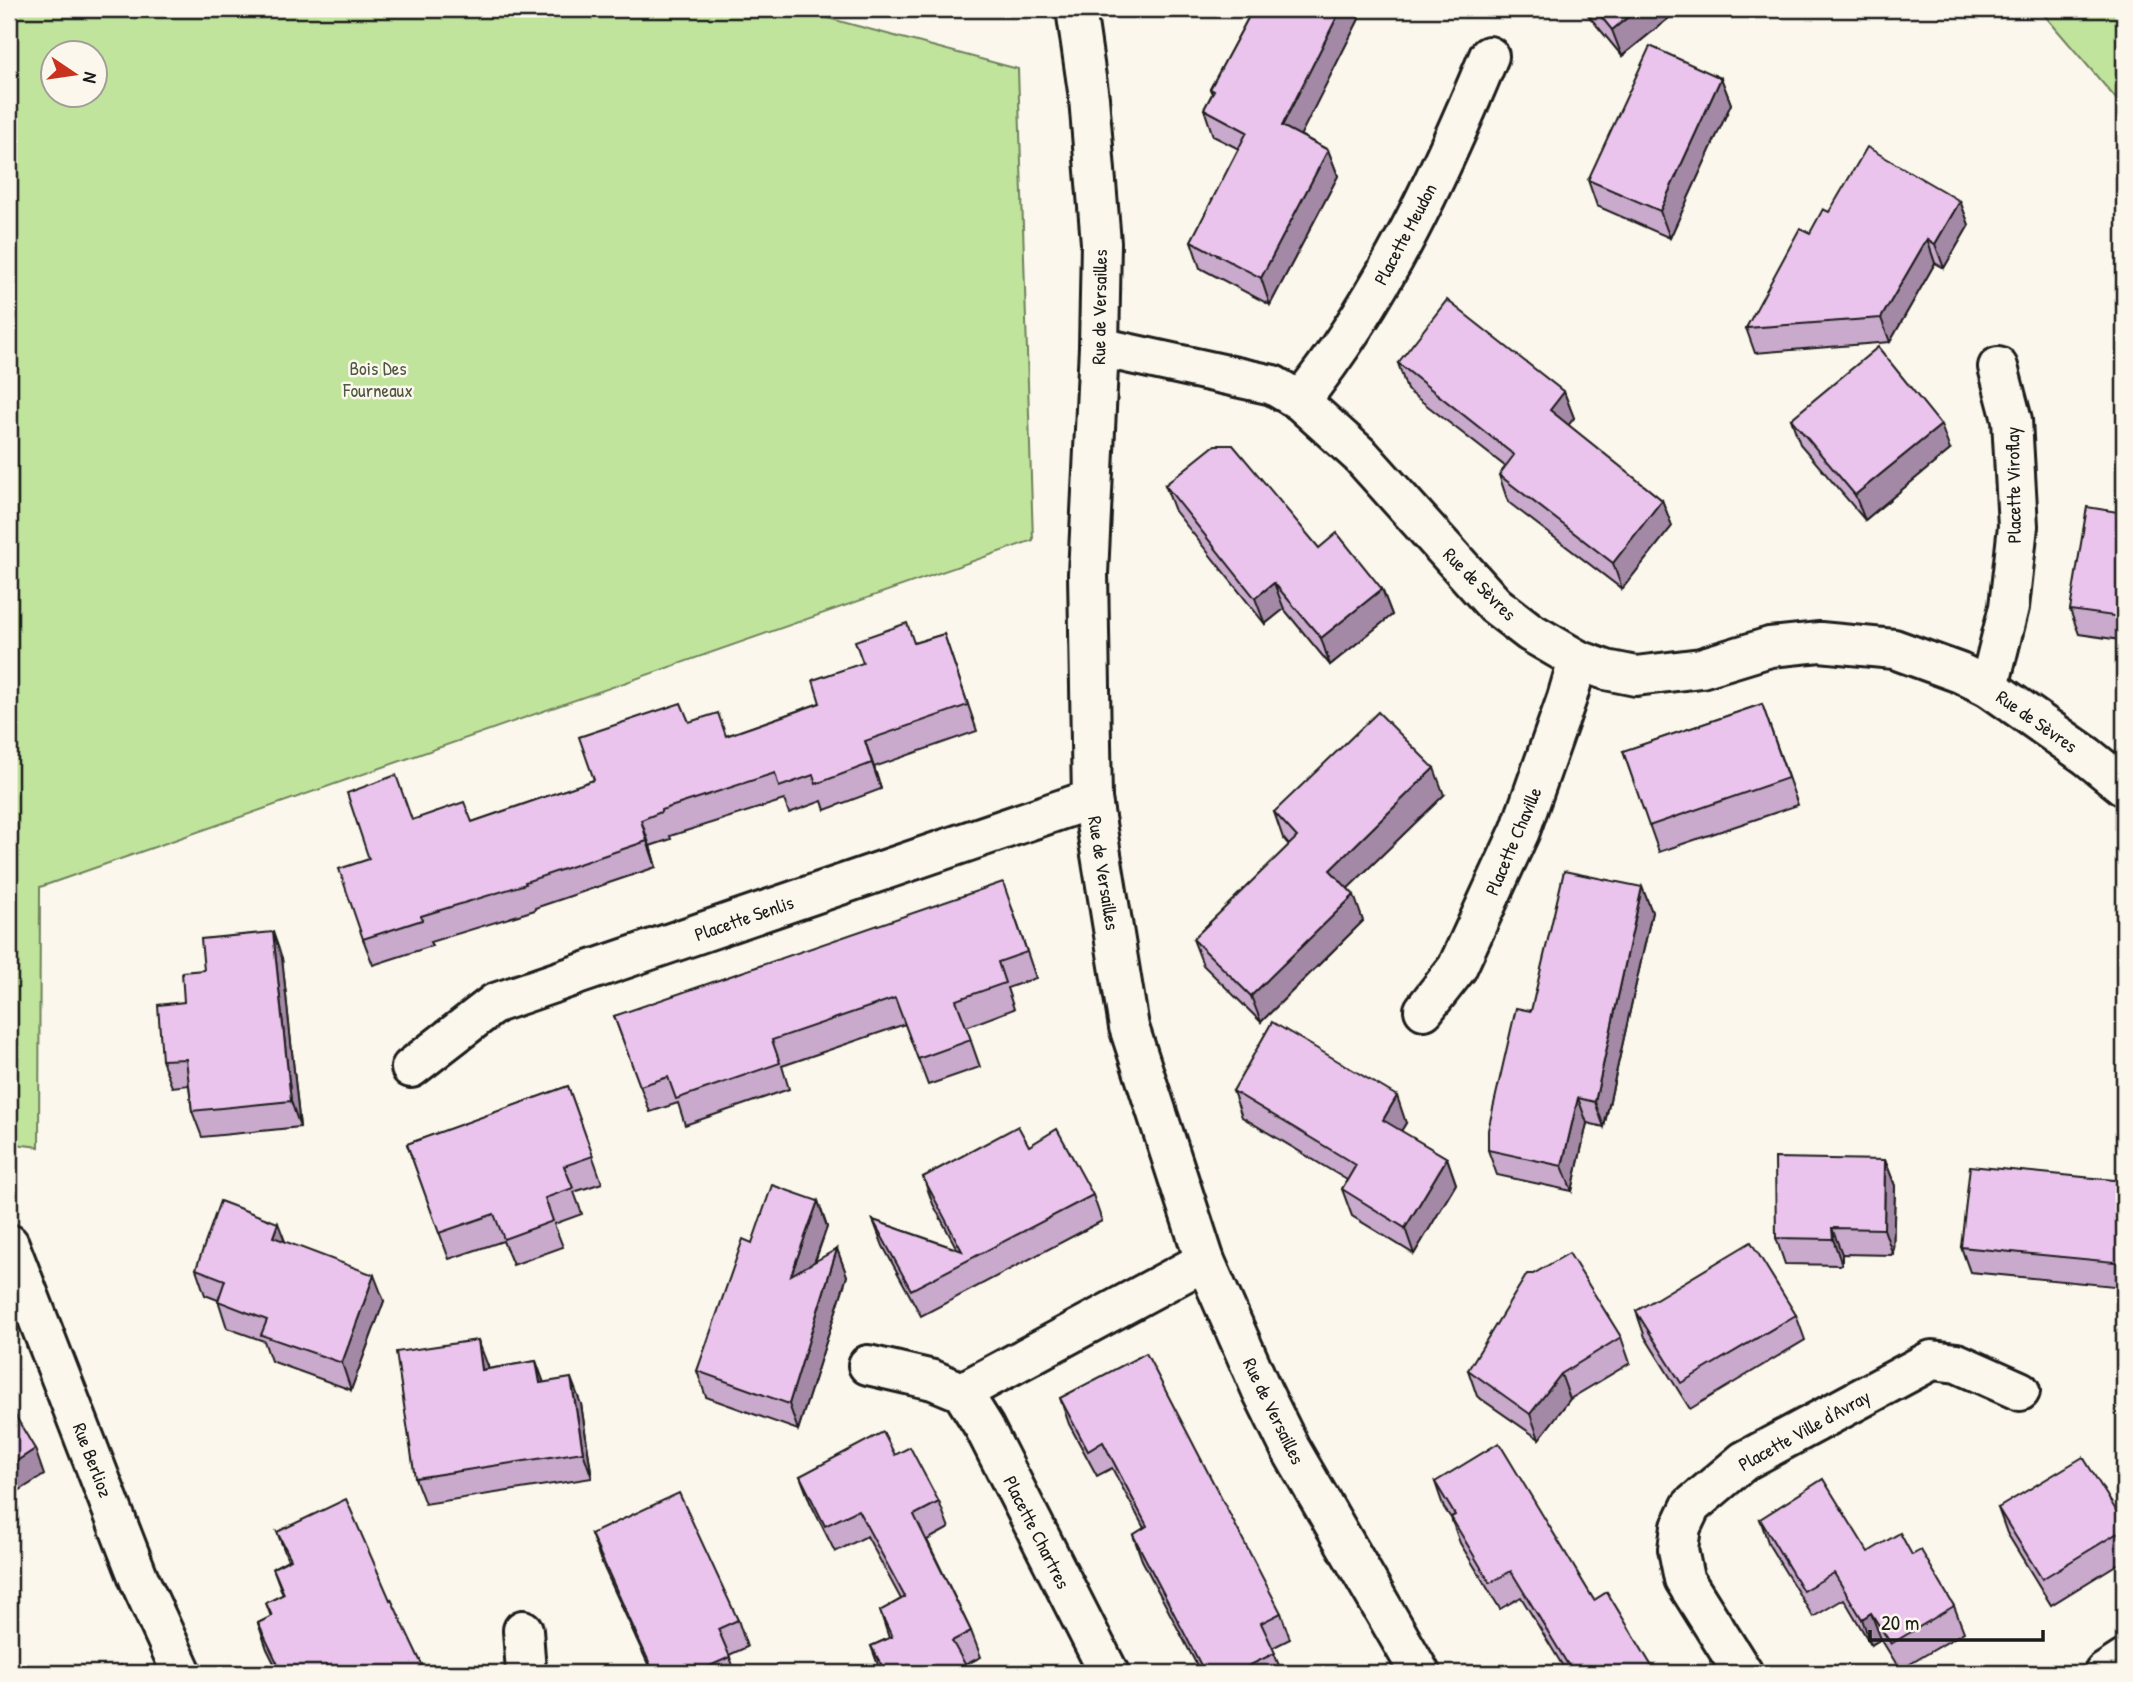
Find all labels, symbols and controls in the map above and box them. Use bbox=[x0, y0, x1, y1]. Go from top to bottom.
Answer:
north arrow bbox=[38, 38, 108, 108]
text: N bbox=[77, 70, 104, 86]
street label: Placette Meudon bbox=[1367, 179, 1443, 289]
street label: Rue de Versailles bbox=[1085, 249, 1113, 365]
park label: Bois Des Fourneaux bbox=[342, 355, 413, 403]
street label: Placette Viroflay bbox=[1999, 426, 2027, 544]
street label: Rue de Sèvres bbox=[1438, 542, 1522, 626]
street label: Rue de Sèvres bbox=[1991, 684, 2083, 758]
street label: Placette Chaville bbox=[1479, 783, 1548, 899]
street label: Rue de Versailles bbox=[1082, 814, 1126, 932]
street label: Placette Senlis bbox=[691, 889, 797, 947]
street label: Rue de Versailles bbox=[1237, 1354, 1311, 1468]
street label: Placette Ville d'Avray bbox=[1733, 1383, 1875, 1477]
street label: Rue Berlioz bbox=[67, 1419, 119, 1501]
street label: Placette Chartres bbox=[997, 1471, 1077, 1593]
scale bar bbox=[1870, 1598, 2044, 1642]
text: 20 m bbox=[1881, 1608, 1919, 1637]

